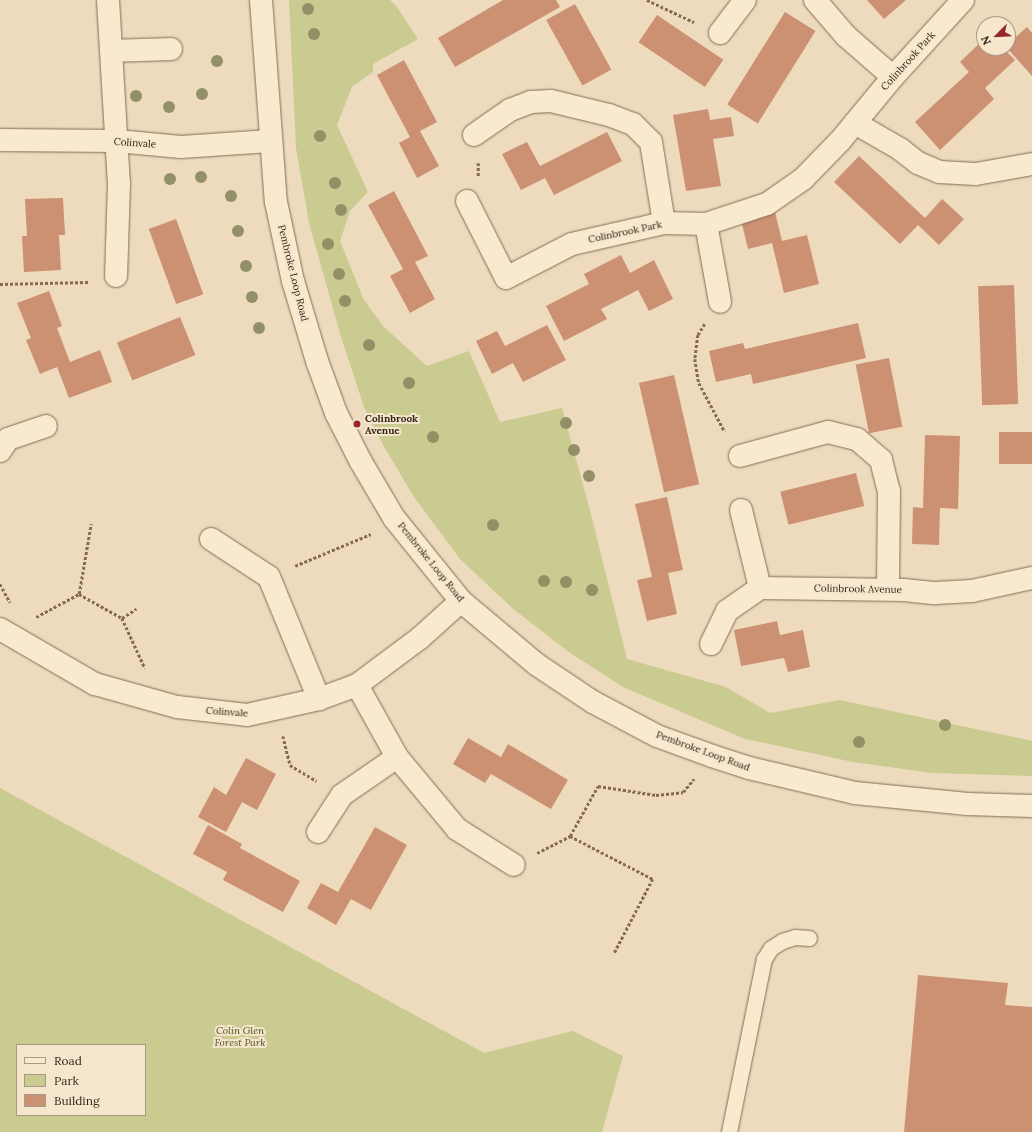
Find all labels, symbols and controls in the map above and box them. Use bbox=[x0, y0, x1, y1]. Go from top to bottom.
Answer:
north arrow bbox=[976, 16, 1016, 56]
street label: Colinbrook Park bbox=[878, 29, 938, 93]
text: N bbox=[978, 34, 994, 47]
street label: Colinvale bbox=[113, 136, 157, 150]
street label: Colinbrook Park bbox=[587, 218, 663, 246]
street label: Pembroke Loop Road bbox=[275, 224, 311, 322]
place label: Colinbrook Avenue bbox=[365, 412, 418, 436]
marker: Colinbrook Avenue bbox=[352, 419, 362, 429]
street label: Pembroke Loop Road bbox=[395, 520, 467, 604]
street label: Colinbrook Avenue bbox=[814, 582, 902, 596]
street label: Colinvale bbox=[205, 705, 249, 719]
street label: Pembroke Loop Road bbox=[654, 728, 752, 774]
park label: Colin Glen Forest Park bbox=[214, 1024, 266, 1048]
legend bbox=[16, 1044, 146, 1116]
text: Road bbox=[54, 1053, 82, 1068]
text: Park bbox=[54, 1073, 79, 1088]
text: Building bbox=[54, 1093, 100, 1108]

